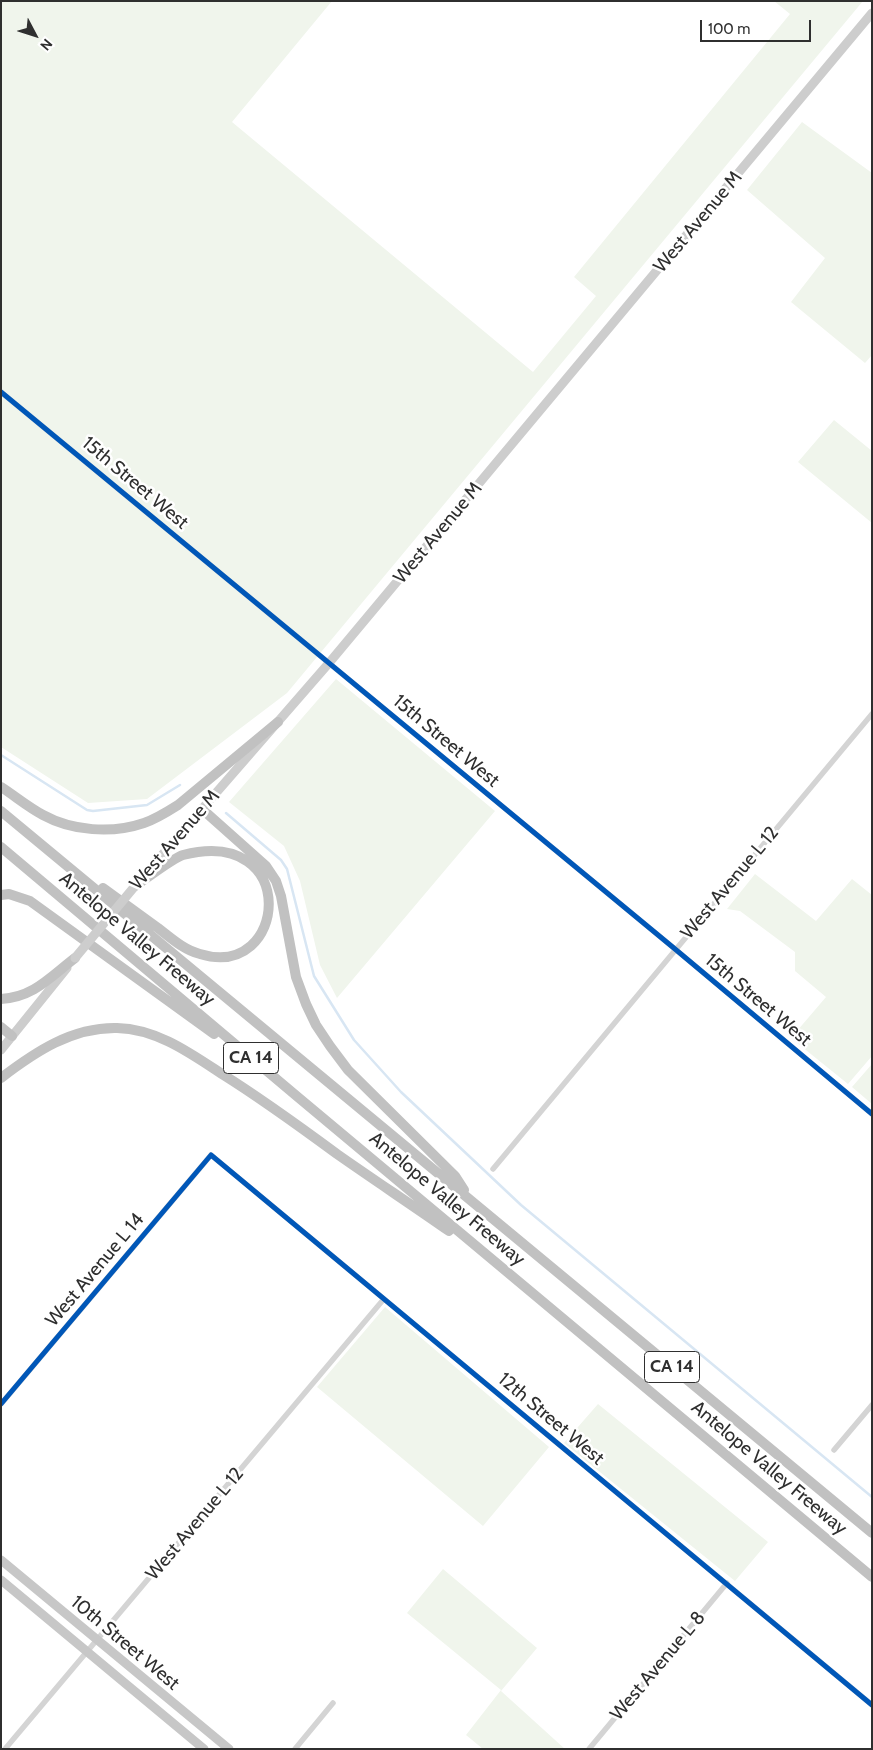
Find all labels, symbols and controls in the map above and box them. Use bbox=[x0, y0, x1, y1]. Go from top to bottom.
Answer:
north arrow bbox=[10, 10, 60, 60]
scale bar bbox=[703, 10, 814, 42]
text: 100 m bbox=[708, 20, 750, 38]
text: N bbox=[36, 35, 57, 54]
street label: West Avenue M bbox=[649, 167, 747, 277]
street label: 15th Street West bbox=[77, 432, 193, 534]
street label: West Avenue M bbox=[389, 478, 487, 588]
street label: 15th Street West bbox=[388, 690, 504, 792]
street label: West Avenue M bbox=[125, 785, 225, 895]
street label: West Avenue L 12 bbox=[676, 822, 784, 944]
street label: Antelope Valley Freeway bbox=[54, 867, 220, 1011]
street label: 15th Street West bbox=[700, 949, 816, 1051]
road number: CA 14 bbox=[224, 1042, 278, 1074]
street label: Antelope Valley Freeway bbox=[364, 1127, 530, 1271]
street label: West Avenue L 14 bbox=[41, 1209, 149, 1331]
road number: CA 14 bbox=[644, 1351, 700, 1382]
street label: 12th Street West bbox=[493, 1368, 609, 1470]
street label: Antelope Valley Freeway bbox=[686, 1396, 852, 1540]
street label: West Avenue L 12 bbox=[141, 1463, 249, 1585]
street label: 10th Street West bbox=[66, 1591, 184, 1695]
street label: West Avenue L 8 bbox=[606, 1607, 710, 1725]

